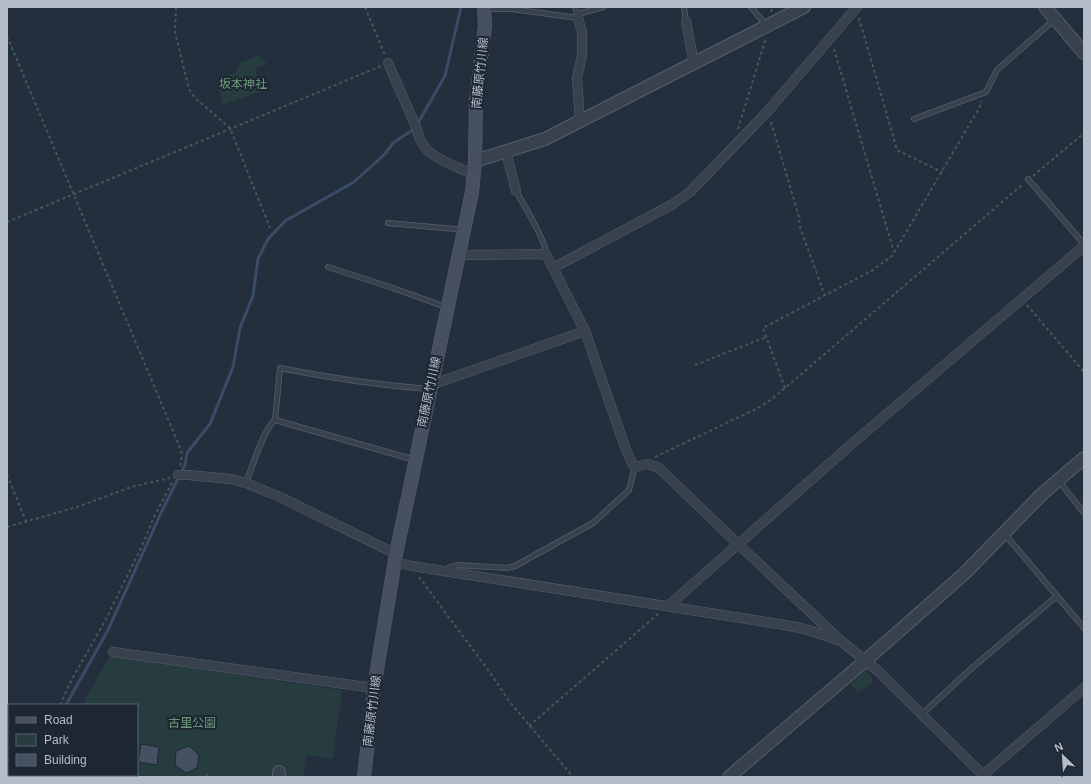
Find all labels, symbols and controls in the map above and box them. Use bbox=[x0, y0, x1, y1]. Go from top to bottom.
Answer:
street label: 南藤原竹川線 bbox=[469, 36, 491, 110]
park label: 坂本神社 bbox=[219, 77, 267, 91]
street label: 南藤原竹川線 bbox=[415, 355, 443, 429]
street label: 南藤原竹川線 bbox=[361, 674, 383, 748]
legend bbox=[8, 704, 138, 776]
text: Road bbox=[44, 713, 73, 727]
park label: 古里公園 bbox=[168, 716, 216, 730]
text: Park bbox=[44, 733, 70, 747]
north arrow bbox=[1043, 736, 1083, 776]
text: N bbox=[1053, 740, 1065, 754]
text: Building bbox=[44, 753, 87, 767]

